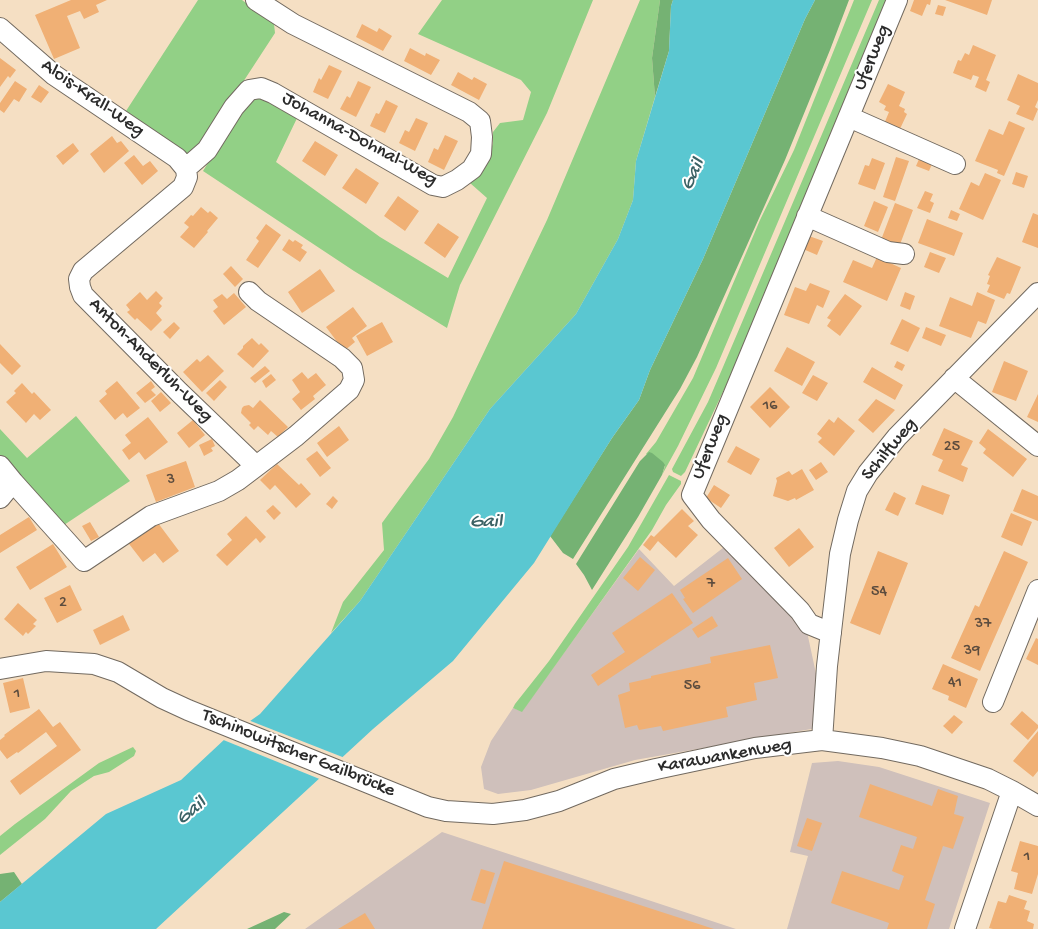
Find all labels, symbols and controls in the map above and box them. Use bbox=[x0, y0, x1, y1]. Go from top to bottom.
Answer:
street label: Uferweg bbox=[850, 22, 896, 94]
street label: Alois-Krall-Weg bbox=[36, 55, 148, 143]
street label: Johanna-Dohnal-Weg bbox=[277, 88, 441, 192]
water label: Gail bbox=[676, 155, 712, 195]
street label: Anton-Anderluh-Weg bbox=[83, 294, 217, 428]
house number: 16 bbox=[763, 397, 777, 417]
street label: Uferweg bbox=[688, 411, 734, 483]
street label: Schilfweg bbox=[857, 414, 923, 486]
house number: 25 bbox=[944, 438, 960, 458]
house number: 3 bbox=[167, 471, 175, 491]
water label: Gail bbox=[470, 511, 502, 535]
house number: 7 bbox=[707, 575, 715, 595]
house number: 54 bbox=[871, 583, 887, 603]
house number: 2 bbox=[59, 594, 67, 614]
house number: 37 bbox=[975, 615, 991, 635]
house number: 39 bbox=[964, 642, 980, 662]
house number: 41 bbox=[948, 674, 962, 694]
house number: 56 bbox=[684, 677, 700, 697]
house number: 1 bbox=[14, 685, 20, 705]
street label: Tschinowitscher Gailbrücke bbox=[198, 705, 398, 803]
street label: Karawankenweg bbox=[656, 734, 794, 780]
water label: Gail bbox=[172, 792, 212, 832]
house number: 1 bbox=[1024, 848, 1030, 868]

